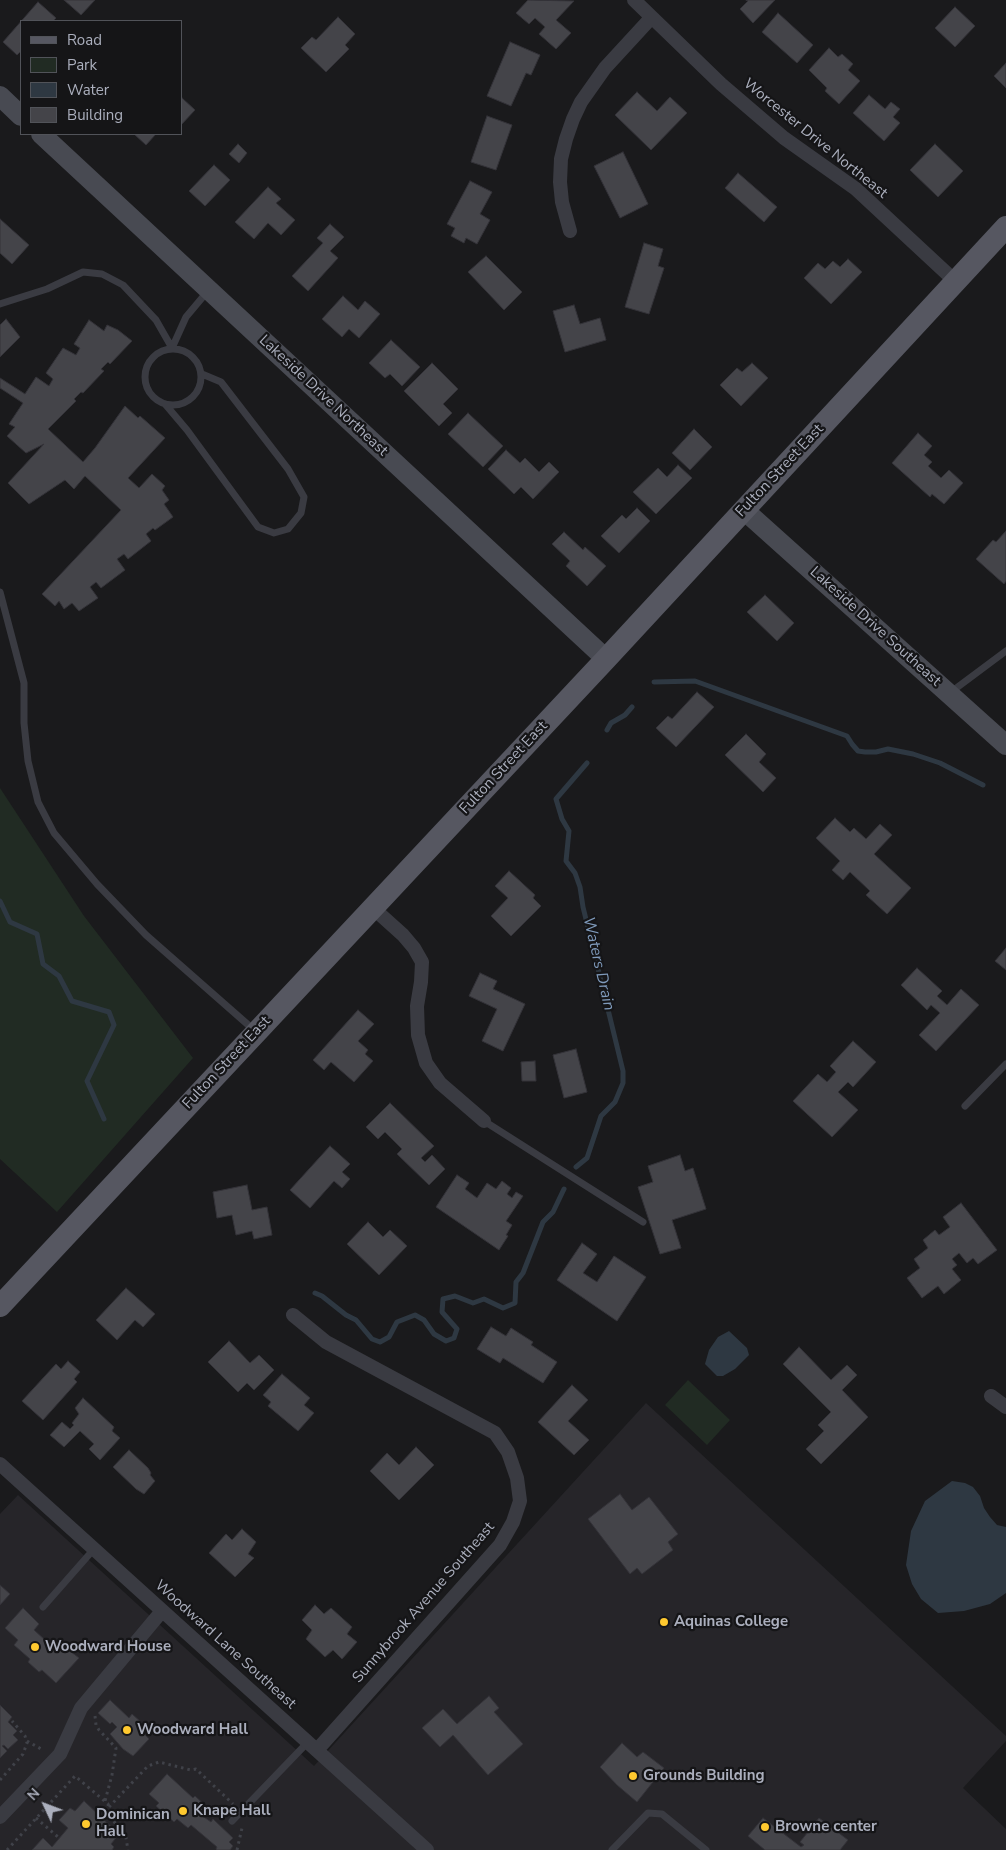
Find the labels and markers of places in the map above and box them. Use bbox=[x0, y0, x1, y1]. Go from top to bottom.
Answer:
place label: Aquinas College bbox=[674, 1613, 788, 1631]
marker: Aquinas College bbox=[658, 1616, 670, 1628]
place label: Woodward House bbox=[45, 1638, 171, 1656]
marker: Woodward House bbox=[29, 1641, 41, 1653]
place label: Woodward Hall bbox=[137, 1721, 248, 1739]
marker: Woodward Hall bbox=[121, 1724, 133, 1736]
place label: Grounds Building bbox=[643, 1767, 764, 1785]
marker: Grounds Building bbox=[627, 1770, 639, 1782]
place label: Knape Hall bbox=[193, 1802, 270, 1820]
marker: Knape Hall bbox=[177, 1805, 189, 1817]
place label: Dominican Hall bbox=[96, 1806, 170, 1841]
marker: Dominican Hall bbox=[80, 1818, 92, 1830]
place label: Browne center bbox=[775, 1818, 877, 1836]
marker: Browne center bbox=[759, 1821, 771, 1833]

